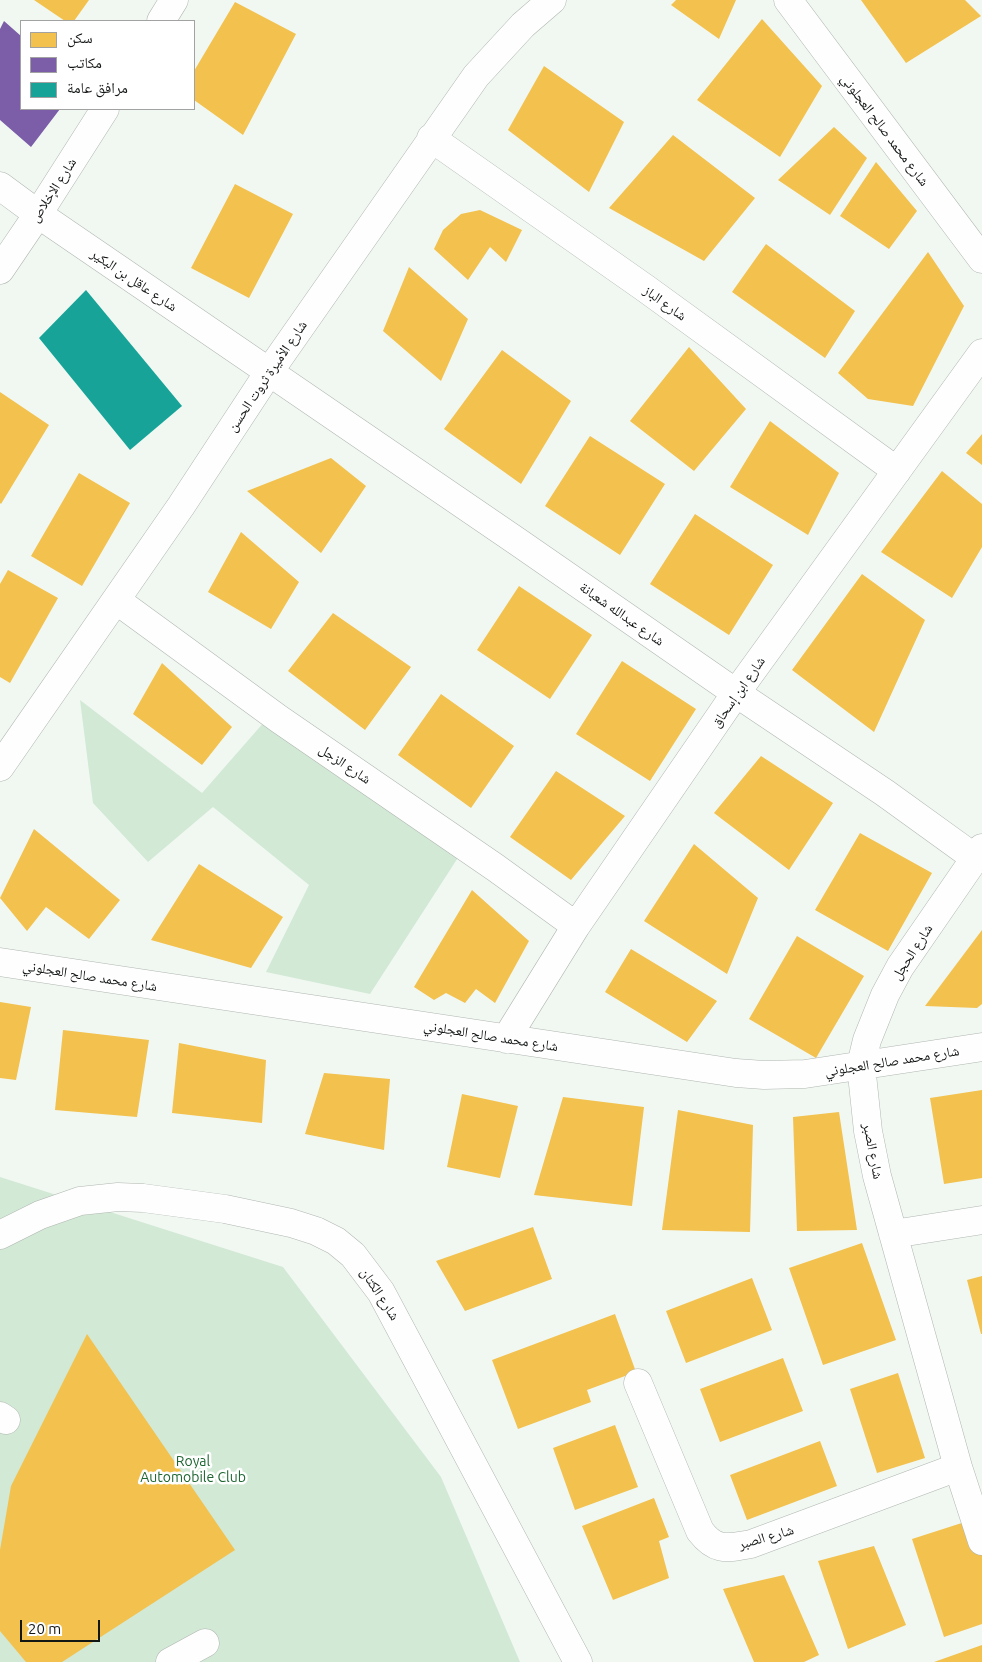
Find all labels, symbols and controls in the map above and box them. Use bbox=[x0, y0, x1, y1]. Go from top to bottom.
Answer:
legend bbox=[20, 20, 195, 110]
text: سكن bbox=[67, 29, 93, 46]
text: مكاتب bbox=[67, 54, 102, 71]
street label: شارع محمد صالح العجلوني bbox=[837, 71, 933, 189]
text: مرافق عامة bbox=[67, 79, 128, 96]
street label: شارع الإخلاص bbox=[26, 155, 80, 225]
street label: شارع عاقل بن البكير bbox=[88, 245, 180, 315]
street label: شارع الباز bbox=[640, 282, 690, 324]
street label: شارع الأميرة ثروت الحسن bbox=[224, 317, 310, 435]
street label: شارع عبدالله شعبانة bbox=[576, 579, 668, 649]
street label: شارع ابن إسحاق bbox=[707, 653, 769, 731]
street label: شارع الزجل bbox=[316, 741, 374, 787]
street label: شارع الحجل bbox=[888, 921, 936, 983]
street label: شارع محمد صالح العجلوني bbox=[21, 957, 159, 995]
street label: شارع محمد صالح العجلوني bbox=[422, 1017, 560, 1055]
street label: شارع محمد صالح العجلوني bbox=[823, 1042, 961, 1080]
street label: شارع الصبر bbox=[859, 1122, 887, 1180]
street label: شارع الكتان bbox=[357, 1265, 403, 1323]
park label: Royal Automobile Club bbox=[140, 1453, 246, 1485]
street label: شارع الصبر bbox=[736, 1521, 796, 1553]
scale bar bbox=[22, 1610, 102, 1642]
text: 20 m bbox=[28, 1620, 61, 1637]

